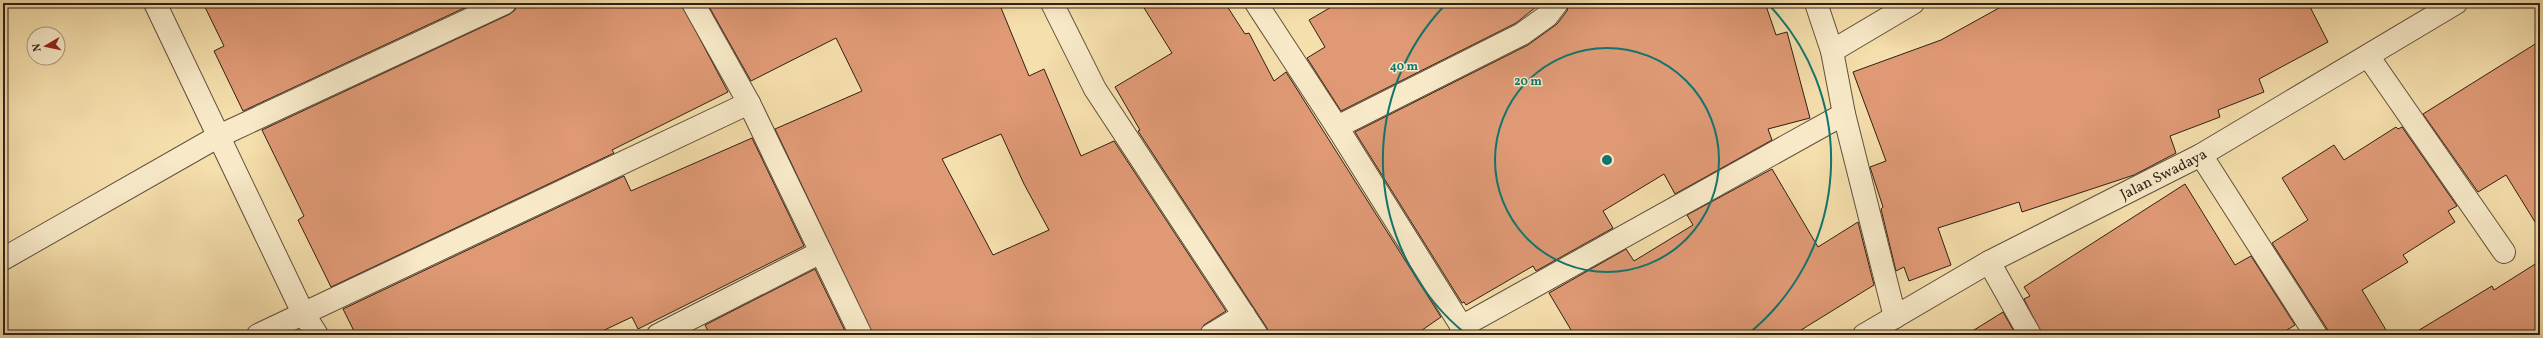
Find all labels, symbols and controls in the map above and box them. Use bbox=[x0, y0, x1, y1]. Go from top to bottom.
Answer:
north arrow bbox=[26, 26, 66, 66]
text: N bbox=[30, 42, 46, 52]
text: 40 m bbox=[1390, 59, 1419, 75]
text: 20 m bbox=[1514, 74, 1542, 90]
street label: Jalan Swadaya bbox=[2117, 145, 2212, 206]
centre of rings bbox=[1600, 153, 1614, 167]

